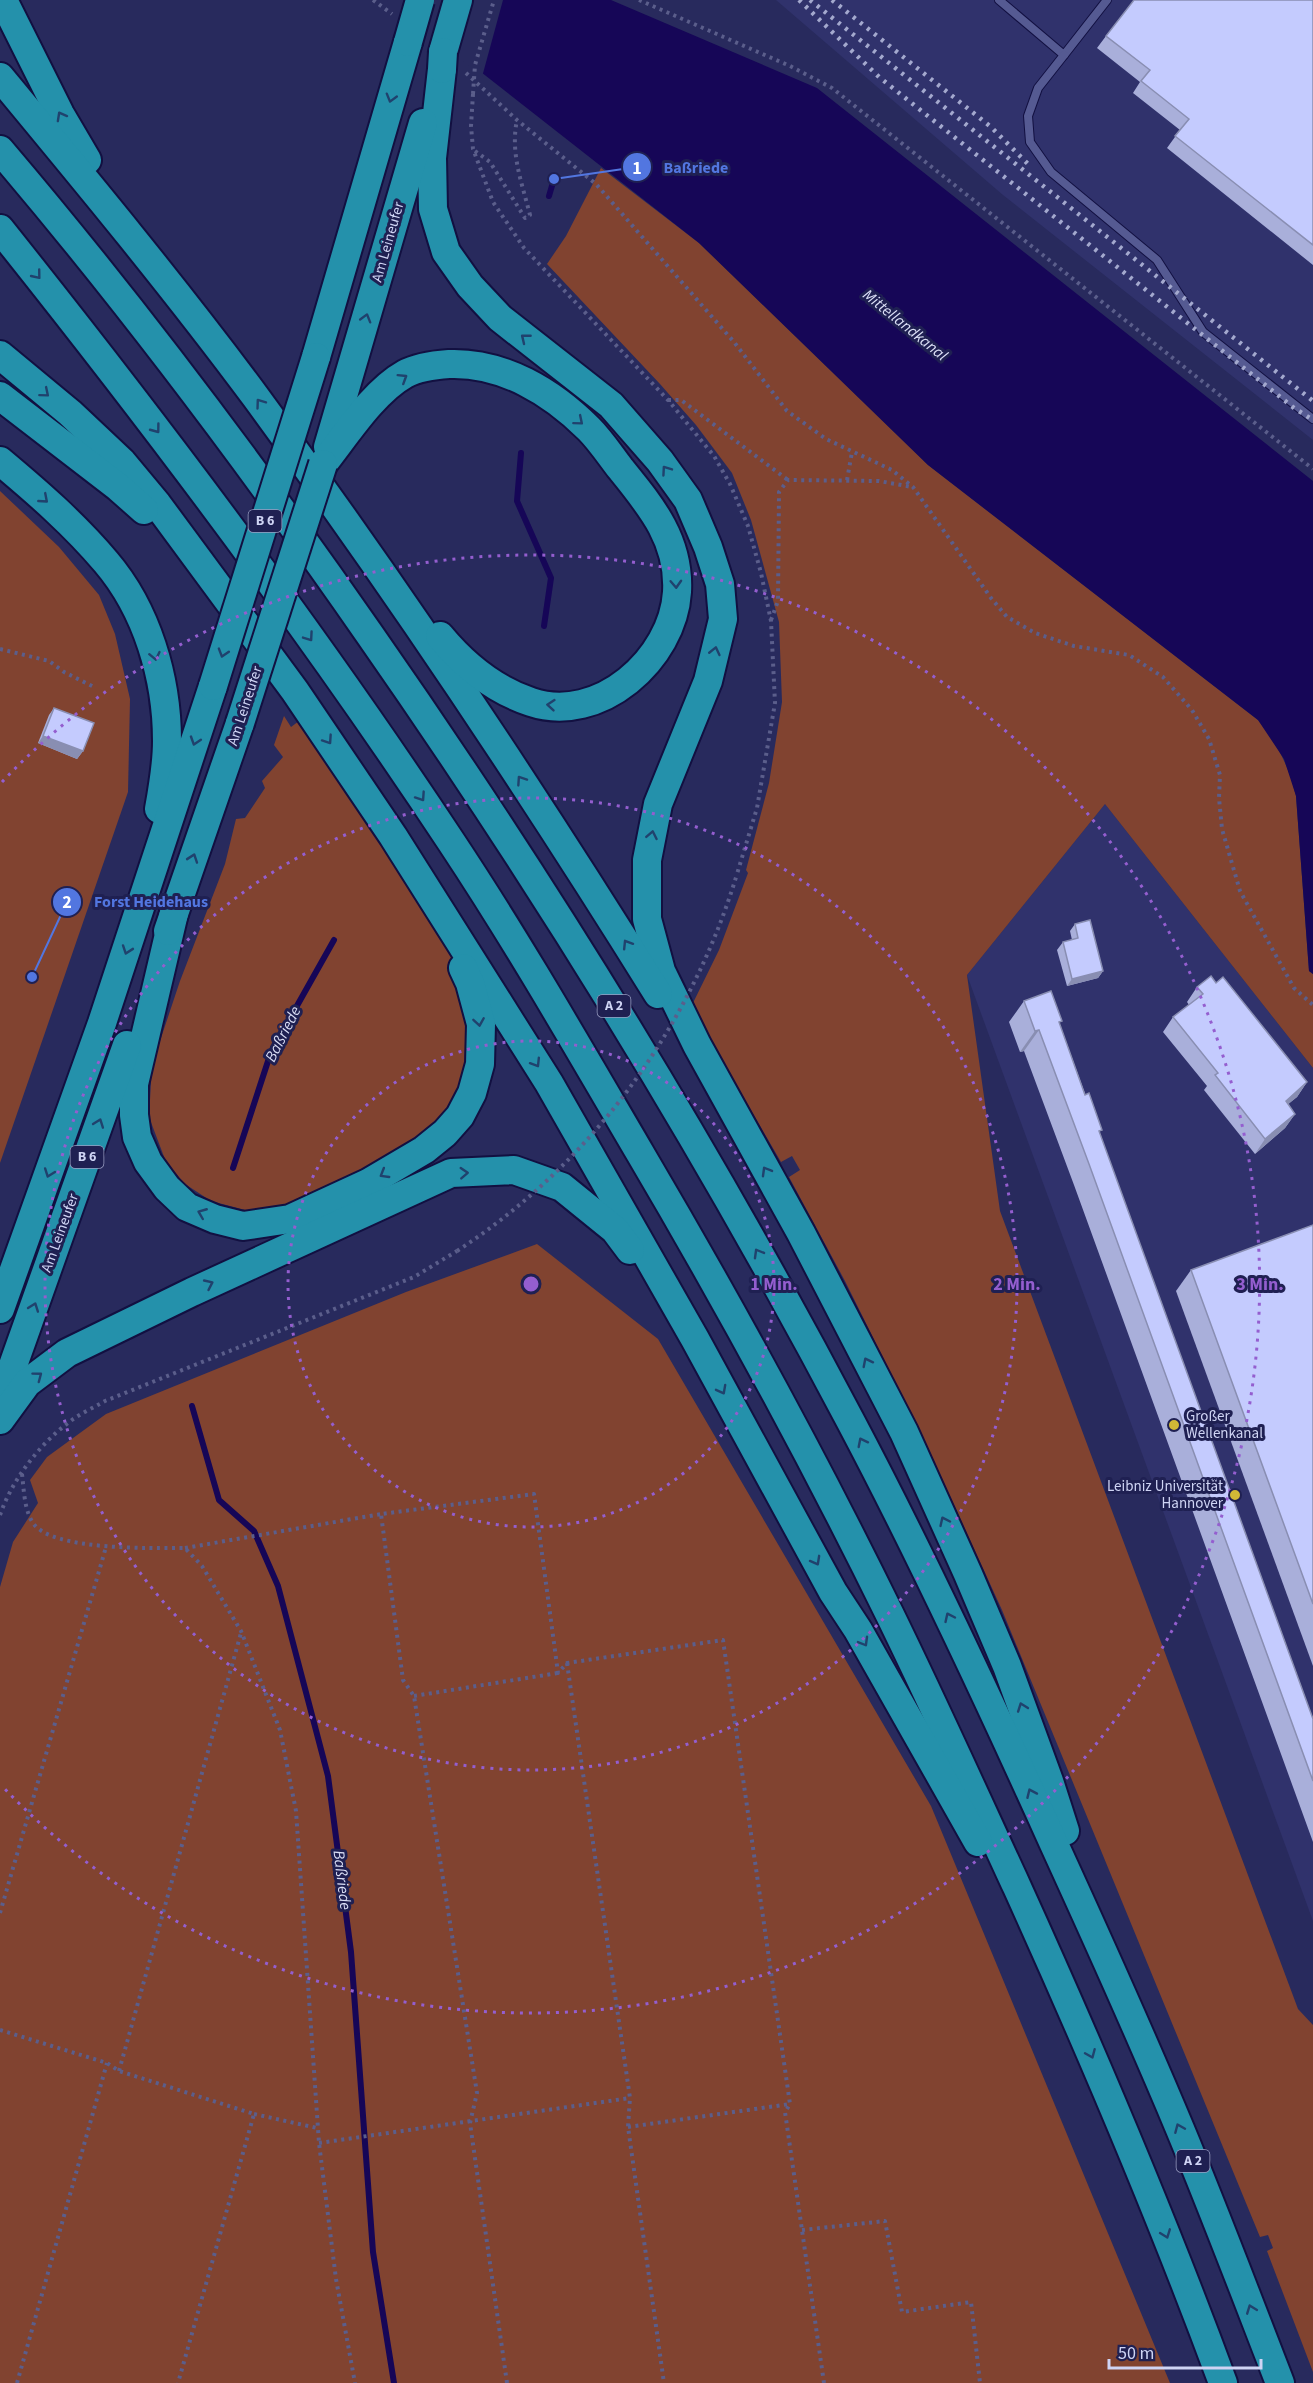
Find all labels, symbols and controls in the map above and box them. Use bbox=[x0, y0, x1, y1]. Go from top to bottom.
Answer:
one-way arrow bbox=[386, 92, 398, 103]
one-way arrow bbox=[57, 112, 68, 122]
callout: Baßriede bbox=[622, 150, 741, 184]
text: 1 bbox=[632, 156, 642, 181]
text: Baßriede bbox=[664, 157, 728, 179]
street label: Am Leineufer bbox=[367, 199, 410, 285]
one-way arrow bbox=[29, 268, 40, 279]
water label: Mittellandkanal bbox=[858, 284, 952, 366]
one-way arrow bbox=[359, 313, 371, 324]
one-way arrow bbox=[520, 334, 531, 345]
one-way arrow bbox=[397, 373, 407, 385]
one-way arrow bbox=[38, 385, 49, 396]
one-way arrow bbox=[256, 398, 267, 409]
one-way arrow bbox=[572, 414, 583, 425]
one-way arrow bbox=[149, 422, 160, 433]
one-way arrow bbox=[662, 466, 673, 477]
one-way arrow bbox=[37, 491, 48, 502]
road number: B 6 bbox=[248, 510, 282, 532]
one-way arrow bbox=[669, 579, 682, 588]
one-way arrow bbox=[302, 630, 313, 641]
one-way arrow bbox=[218, 647, 230, 658]
one-way arrow bbox=[708, 647, 721, 657]
one-way arrow bbox=[148, 650, 161, 660]
street label: Am Leineufer bbox=[222, 663, 268, 748]
one-way arrow bbox=[547, 699, 556, 712]
one-way arrow bbox=[321, 733, 332, 744]
one-way arrow bbox=[190, 735, 202, 746]
one-way arrow bbox=[518, 775, 529, 786]
one-way arrow bbox=[414, 790, 425, 801]
one-way arrow bbox=[645, 830, 658, 840]
one-way arrow bbox=[186, 853, 199, 863]
callout: Forst Heidehaus bbox=[52, 885, 220, 919]
text: 2 bbox=[62, 890, 72, 915]
text: Forst Heidehaus bbox=[94, 891, 208, 913]
one-way arrow bbox=[622, 940, 634, 950]
one-way arrow bbox=[122, 944, 134, 955]
road number: A 2 bbox=[598, 995, 630, 1017]
water label: Baßriede bbox=[260, 1002, 307, 1066]
one-way arrow bbox=[472, 1017, 484, 1026]
one-way arrow bbox=[529, 1057, 541, 1067]
one-way arrow bbox=[92, 1118, 105, 1129]
road number: B 6 bbox=[70, 1146, 104, 1168]
one-way arrow bbox=[380, 1166, 390, 1178]
one-way arrow bbox=[460, 1166, 469, 1179]
one-way arrow bbox=[44, 1167, 56, 1178]
one-way arrow bbox=[762, 1167, 773, 1177]
street label: Am Leineufer bbox=[36, 1190, 84, 1275]
one-way arrow bbox=[197, 1208, 208, 1220]
one-way arrow bbox=[754, 1249, 765, 1259]
text: 1 Min. bbox=[750, 1272, 798, 1297]
text: 2 Min. bbox=[993, 1272, 1041, 1297]
text: 3 Min. bbox=[1236, 1272, 1284, 1297]
centre of rings bbox=[521, 1274, 541, 1294]
one-way arrow bbox=[203, 1280, 214, 1292]
one-way arrow bbox=[26, 1302, 39, 1313]
one-way arrow bbox=[863, 1357, 875, 1368]
one-way arrow bbox=[31, 1372, 42, 1383]
one-way arrow bbox=[715, 1384, 726, 1395]
place label: Großer Wellenkanal bbox=[1186, 1406, 1263, 1444]
marker: Großer Wellenkanal bbox=[1167, 1418, 1181, 1432]
one-way arrow bbox=[857, 1438, 869, 1449]
place label: Leibniz Universität Hannover bbox=[1107, 1476, 1224, 1514]
marker: Leibniz Universität Hannover bbox=[1228, 1488, 1242, 1502]
one-way arrow bbox=[940, 1516, 952, 1527]
one-way arrow bbox=[809, 1555, 820, 1566]
one-way arrow bbox=[944, 1612, 956, 1623]
one-way arrow bbox=[857, 1635, 868, 1646]
one-way arrow bbox=[1017, 1702, 1030, 1713]
one-way arrow bbox=[1026, 1789, 1038, 1800]
water label: Baßriede bbox=[327, 1849, 357, 1911]
one-way arrow bbox=[1084, 2048, 1096, 2059]
one-way arrow bbox=[1174, 2123, 1186, 2134]
road number: A 2 bbox=[1176, 2150, 1210, 2172]
one-way arrow bbox=[1159, 2228, 1172, 2239]
one-way arrow bbox=[1246, 2304, 1258, 2315]
scale bar bbox=[1109, 2332, 1260, 2370]
text: 50 m bbox=[1118, 2341, 1154, 2366]

